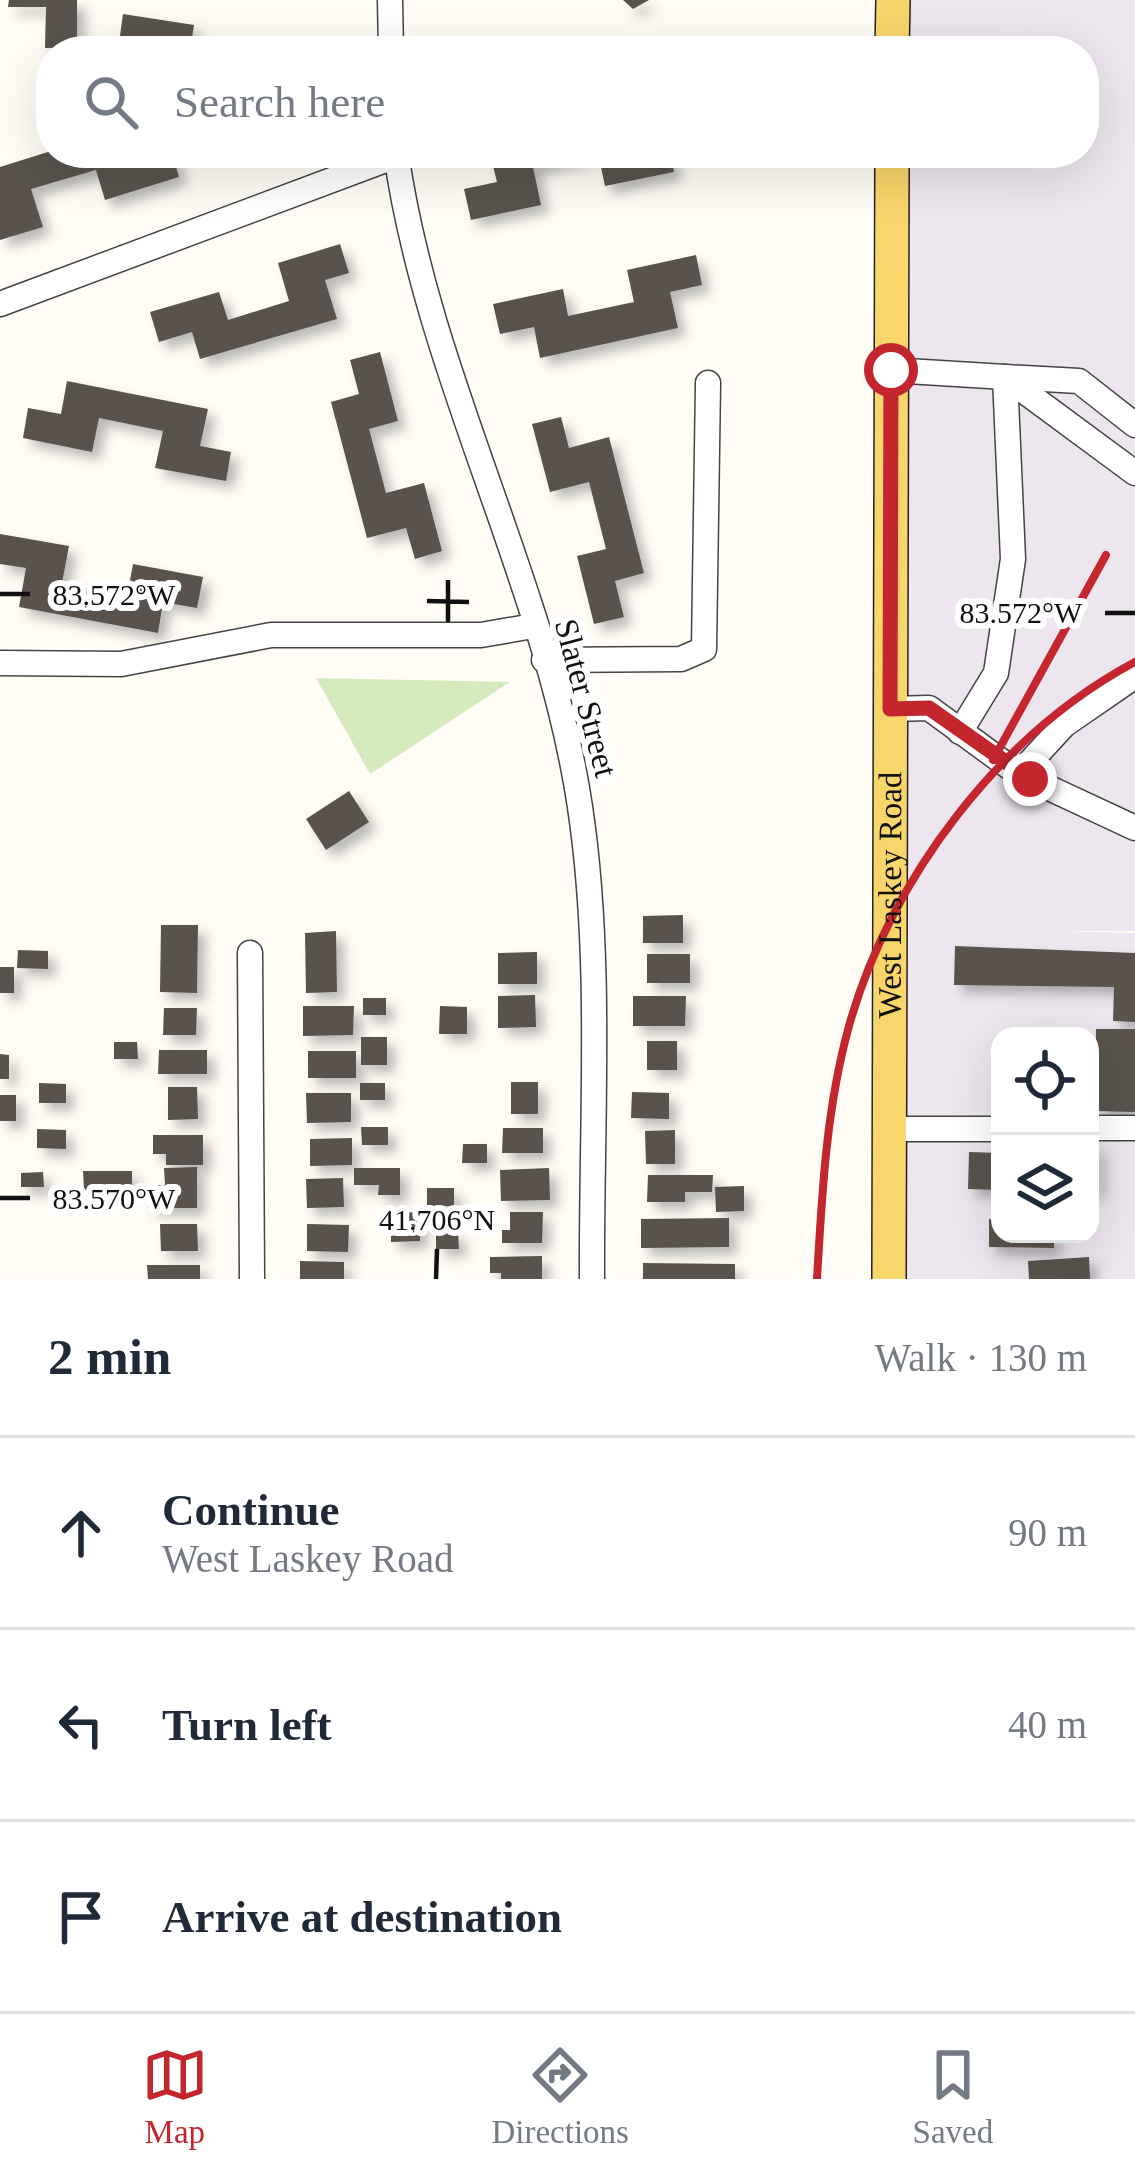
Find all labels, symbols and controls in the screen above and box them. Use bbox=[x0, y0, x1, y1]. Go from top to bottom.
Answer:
search box bbox=[36, 36, 1099, 168]
icon: search bbox=[78, 69, 144, 135]
text: Search here bbox=[174, 77, 385, 127]
route start bbox=[864, 343, 918, 397]
text: 83.572°W bbox=[53, 578, 176, 611]
text: 83.572°W bbox=[960, 596, 1083, 629]
street label: Slater Street bbox=[548, 615, 624, 781]
route end bbox=[1003, 752, 1057, 806]
street label: West Laskey Road bbox=[872, 771, 908, 1018]
map controls bbox=[991, 1027, 1099, 1243]
button: locate bbox=[991, 1027, 1099, 1135]
button: layers bbox=[991, 1135, 1099, 1243]
text: 83.570°W bbox=[53, 1182, 176, 1215]
text: 41.706°N bbox=[379, 1203, 495, 1236]
text: 2 min bbox=[48, 1329, 171, 1385]
text: Walk · 130 m bbox=[875, 1336, 1087, 1379]
text: Continue bbox=[162, 1485, 340, 1535]
icon: ahead bbox=[48, 1500, 114, 1566]
text: 90 m bbox=[1008, 1511, 1087, 1554]
text: West Laskey Road bbox=[162, 1537, 453, 1580]
icon: left bbox=[48, 1692, 114, 1758]
text: Turn left bbox=[162, 1700, 332, 1750]
text: 40 m bbox=[1008, 1703, 1087, 1746]
icon: arrive bbox=[48, 1884, 114, 1950]
text: Arrive at destination bbox=[162, 1892, 562, 1942]
tab: Map bbox=[142, 2042, 208, 2151]
tab: Directions bbox=[491, 2042, 629, 2151]
tab: Saved bbox=[913, 2042, 993, 2151]

